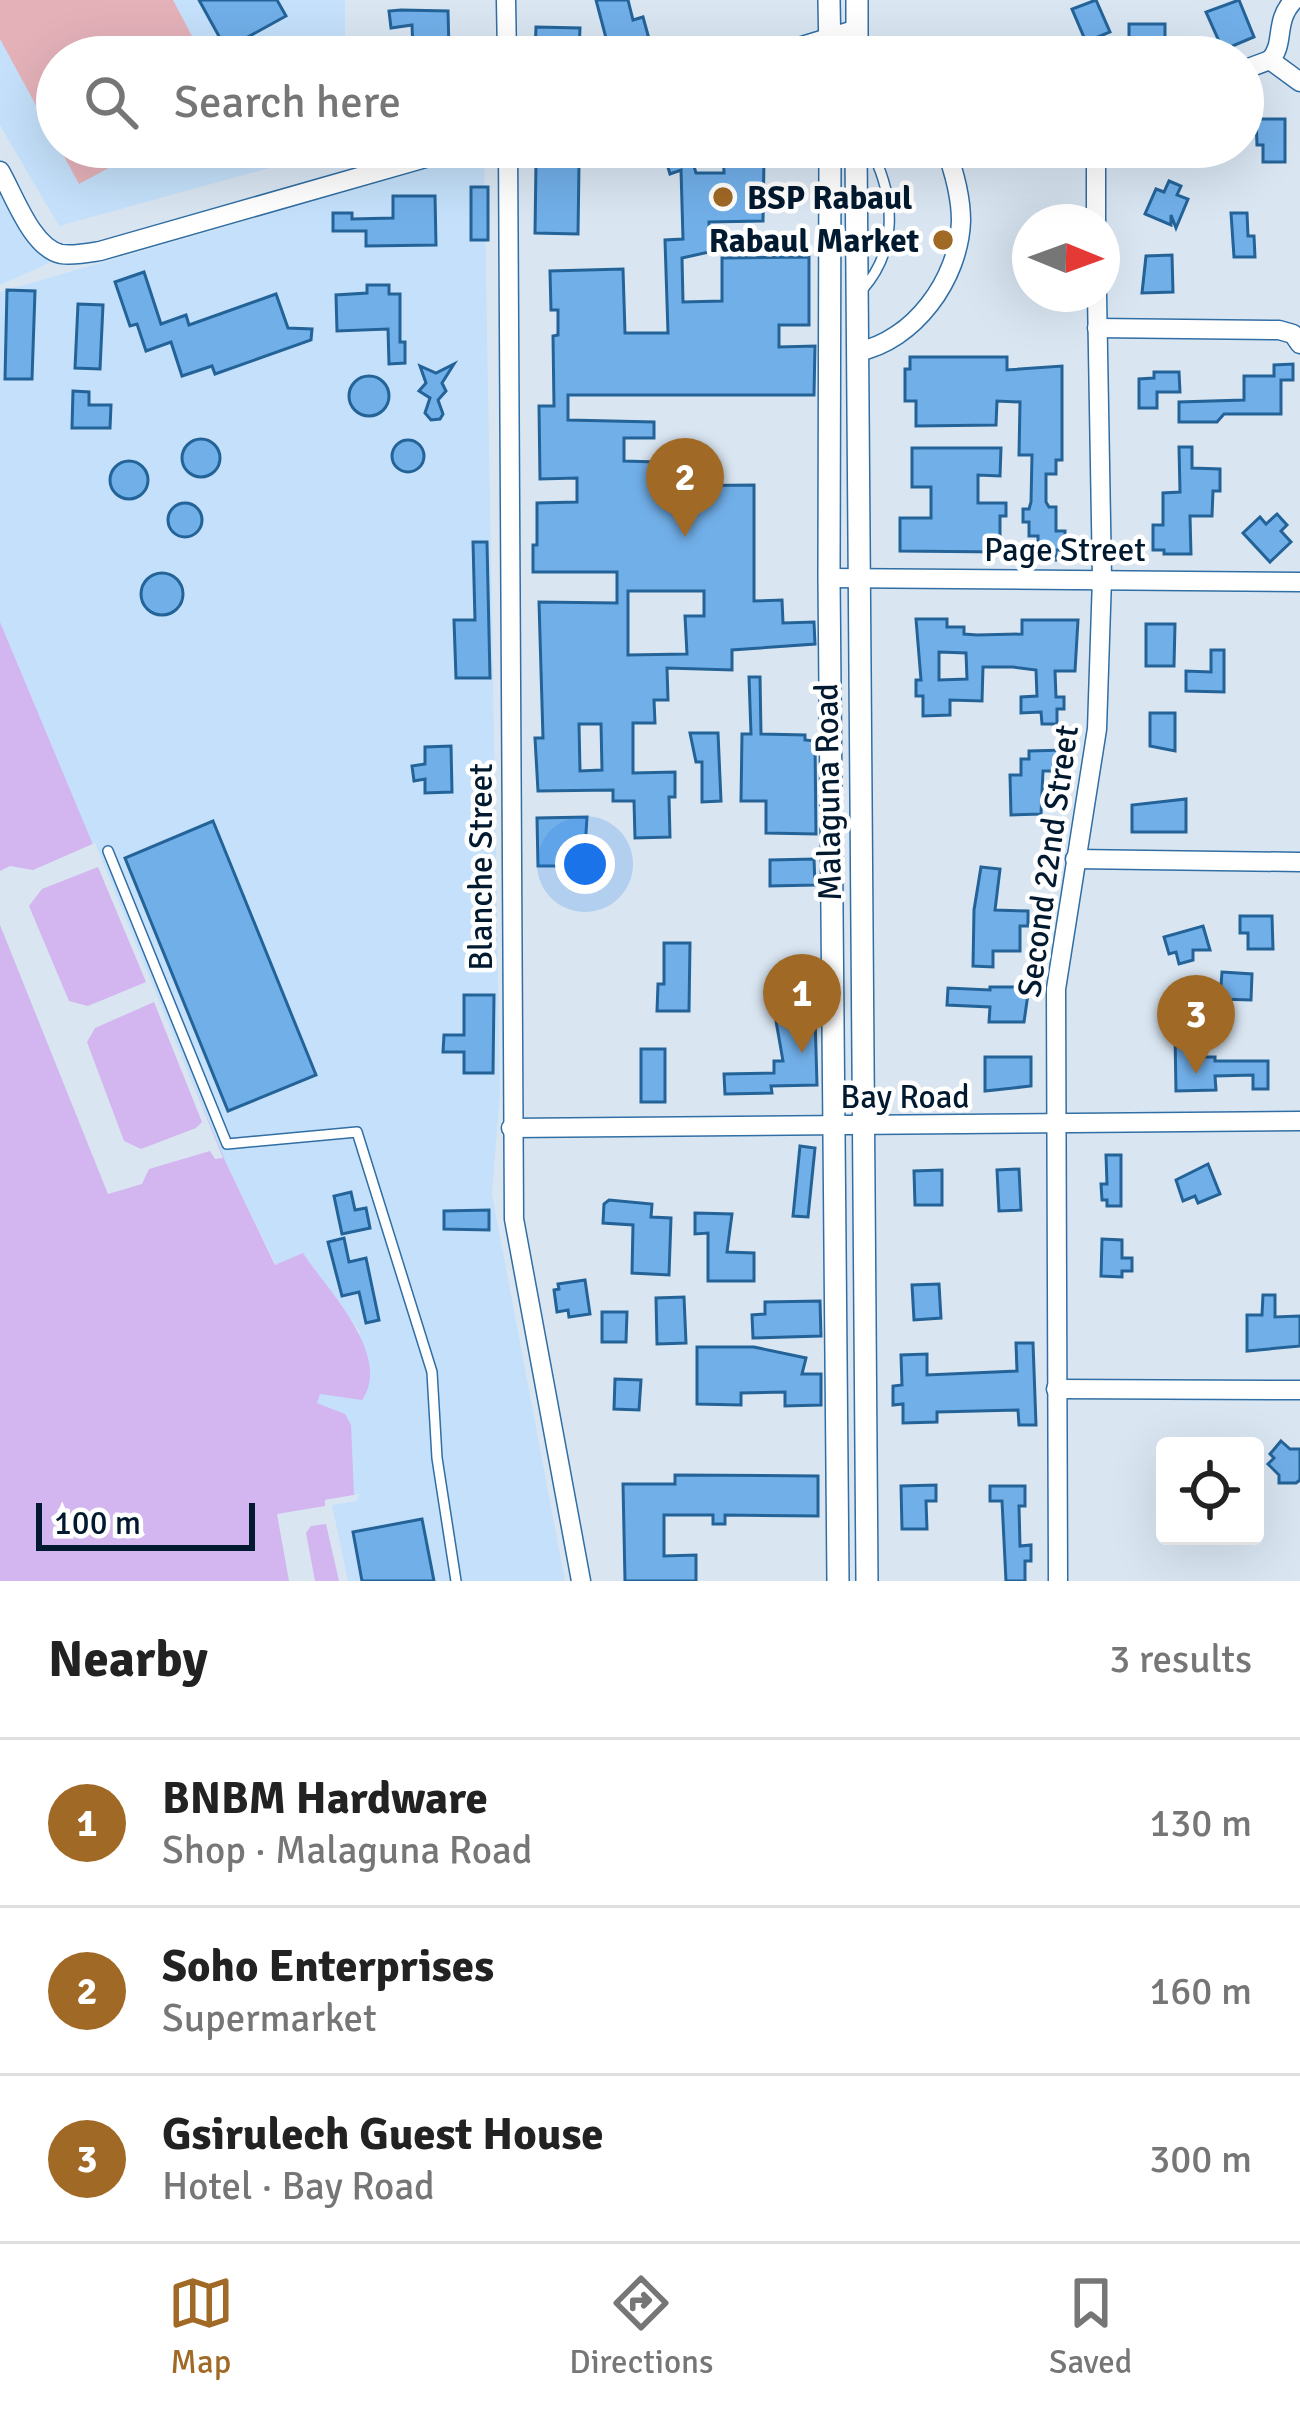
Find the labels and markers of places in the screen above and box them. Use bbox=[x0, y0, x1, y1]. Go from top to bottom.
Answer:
place label: BSP Rabaul bbox=[747, 178, 912, 219]
marker: BSP Rabaul bbox=[710, 184, 736, 210]
place label: Rabaul Market bbox=[709, 221, 919, 262]
marker: Rabaul Market bbox=[930, 227, 956, 253]
pin: 2 bbox=[646, 438, 724, 537]
pin: 1 bbox=[763, 954, 841, 1053]
pin: 3 bbox=[1157, 975, 1235, 1074]

